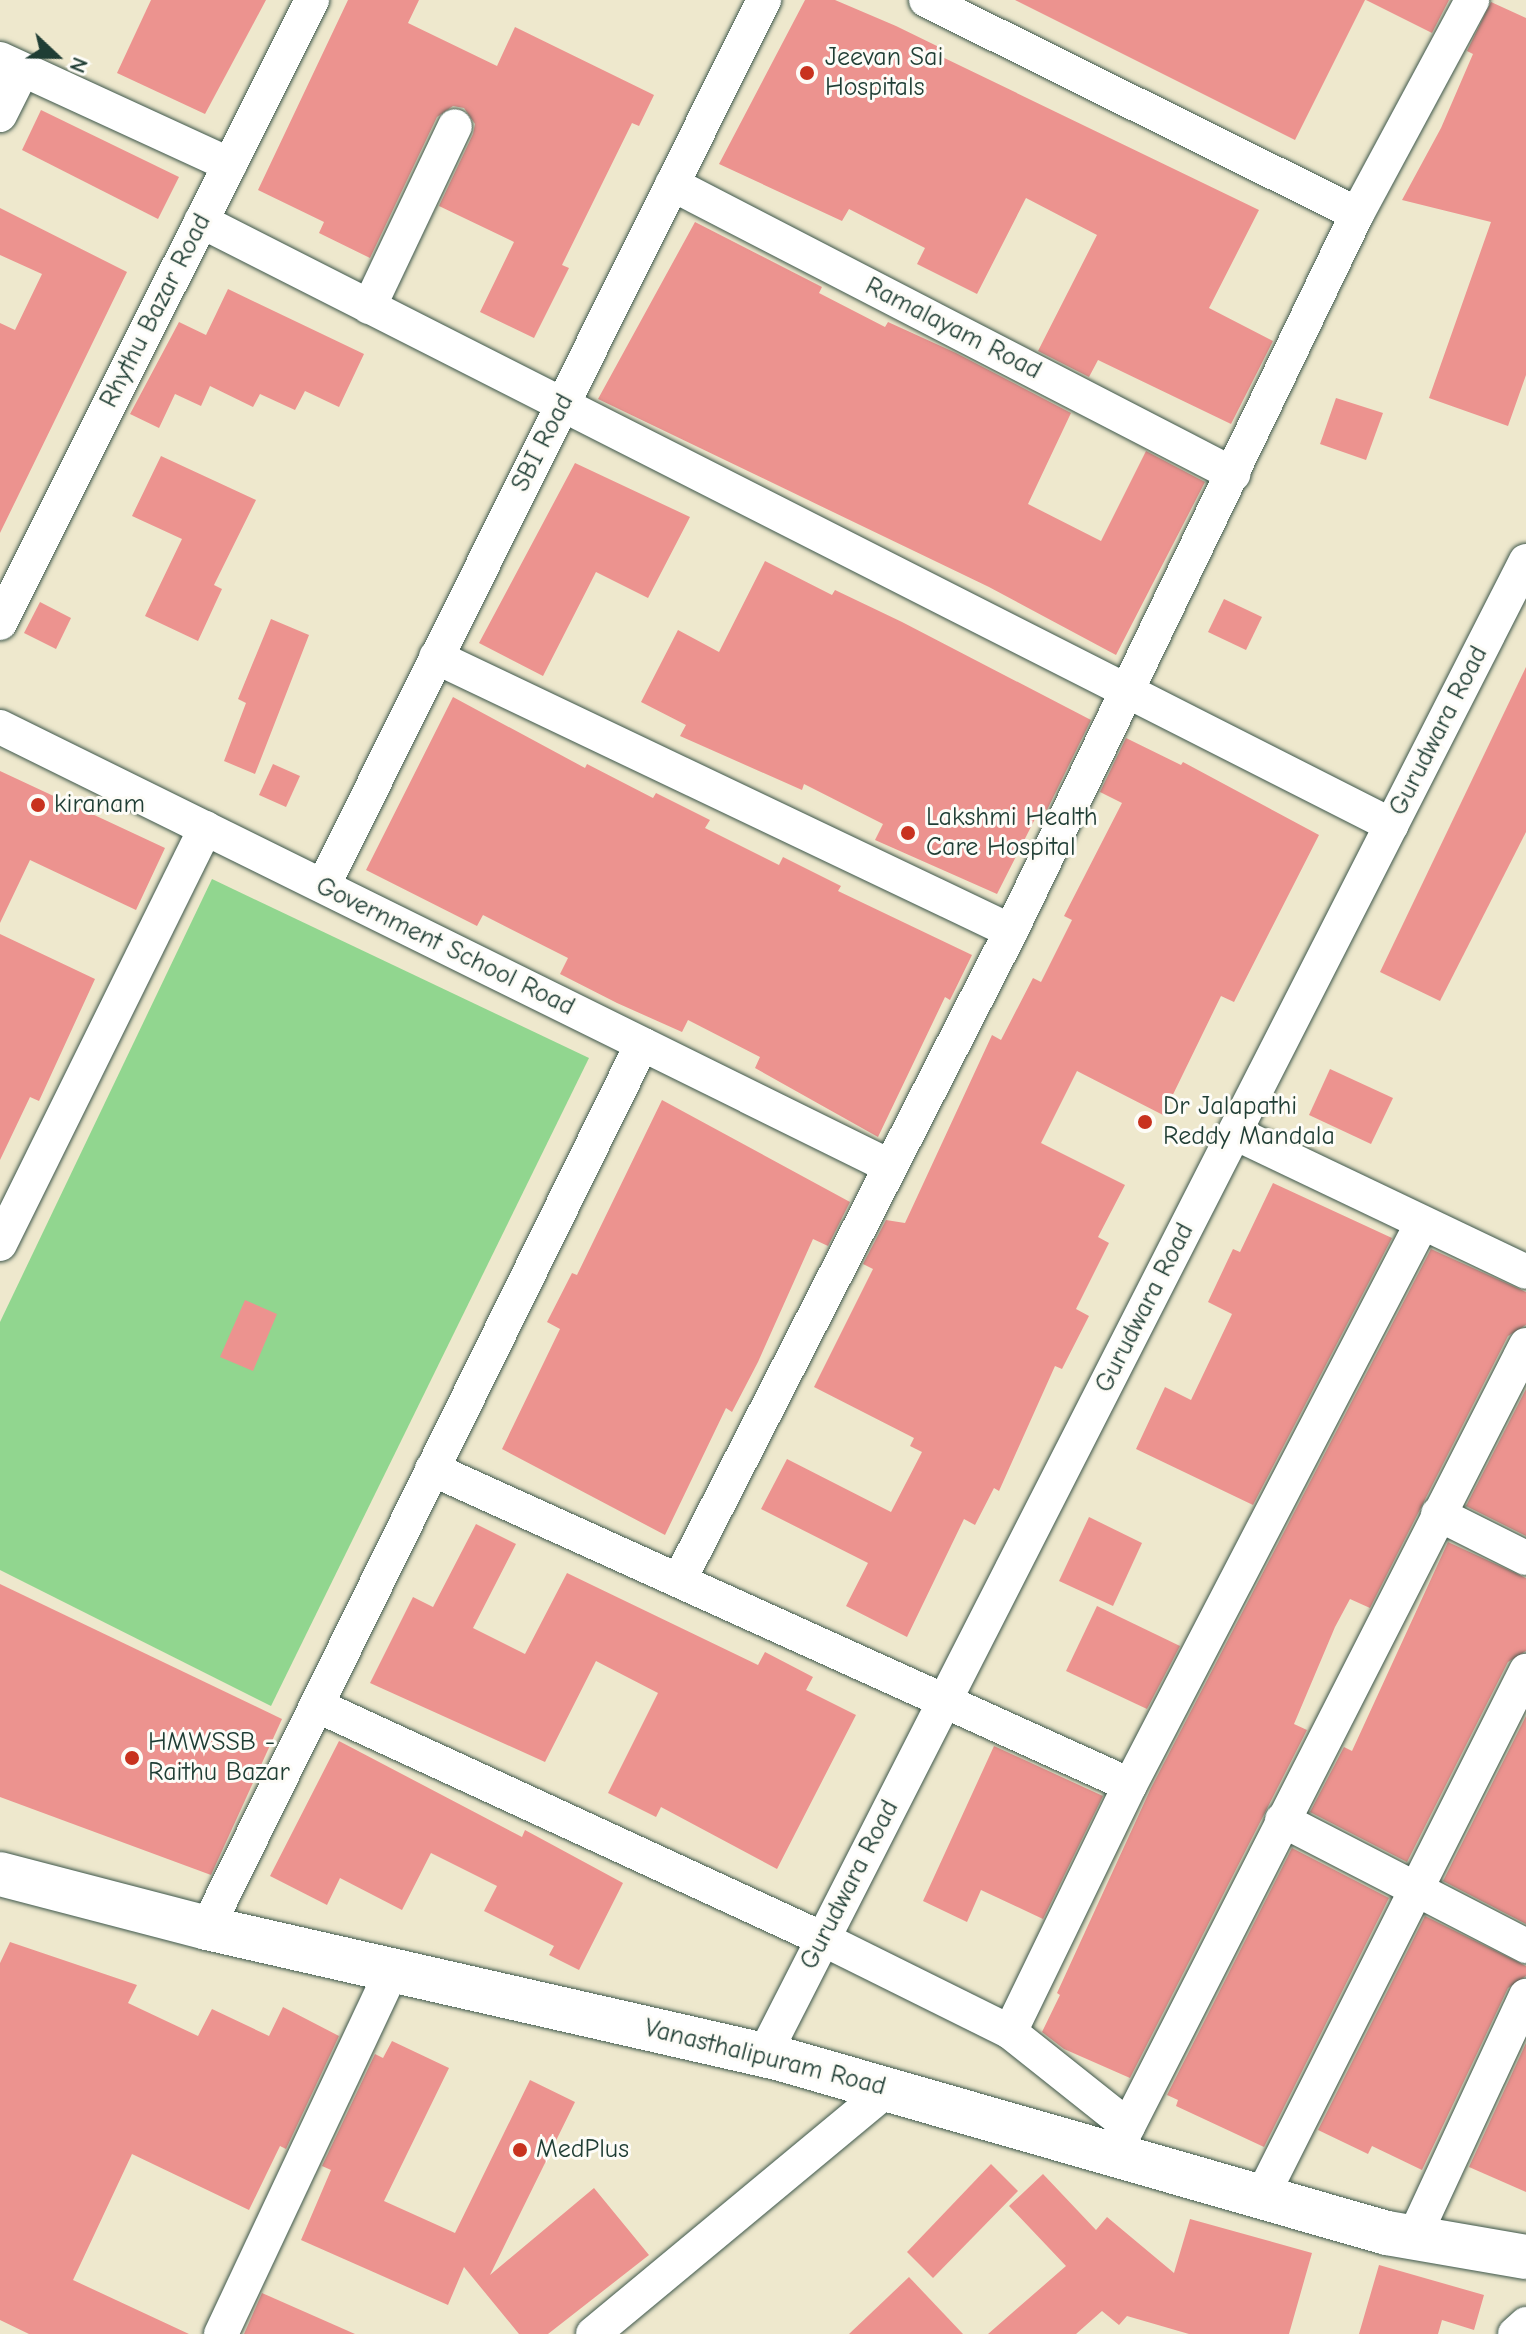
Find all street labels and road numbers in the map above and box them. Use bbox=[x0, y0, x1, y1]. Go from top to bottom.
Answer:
street label: Rhythu Bazar Road bbox=[94, 209, 218, 413]
street label: Ramalayam Road bbox=[860, 271, 1046, 387]
street label: SBI Road bbox=[505, 389, 581, 497]
street label: Gurudwara Road bbox=[1383, 641, 1495, 821]
street label: Government School Road bbox=[311, 871, 579, 1023]
street label: Gurudwara Road bbox=[1089, 1218, 1201, 1398]
street label: Gurudwara Road bbox=[794, 1795, 906, 1975]
street label: Vanasthalipuram Road bbox=[641, 2013, 889, 2103]

